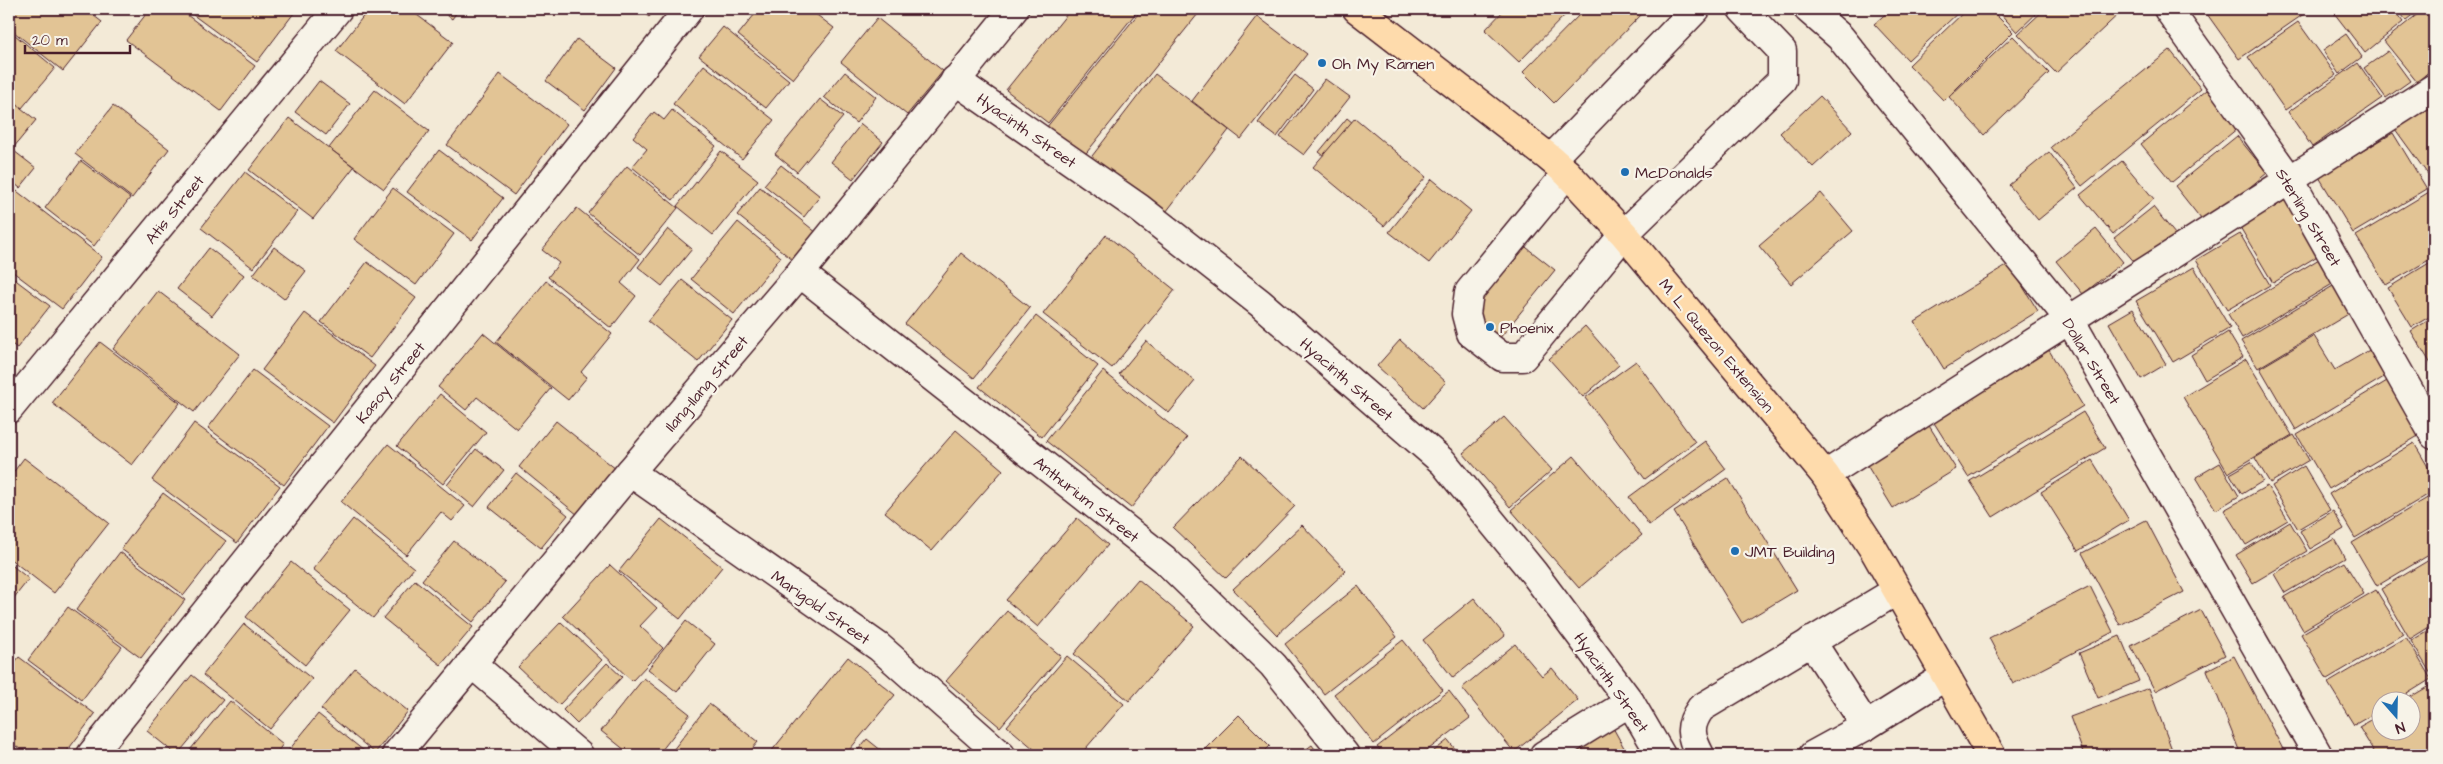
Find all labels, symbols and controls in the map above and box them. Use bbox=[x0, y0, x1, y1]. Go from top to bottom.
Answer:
scale bar bbox=[25, 22, 130, 54]
text: 20 m bbox=[32, 30, 68, 51]
place label: Oh My Ramen bbox=[1332, 53, 1434, 76]
marker: Oh My Ramen bbox=[1316, 57, 1328, 69]
street label: Hyacinth Street bbox=[971, 88, 1081, 175]
place label: McDonalds bbox=[1635, 162, 1713, 184]
street label: Sterling Street bbox=[2269, 164, 2346, 272]
marker: McDonalds bbox=[1619, 166, 1631, 178]
street label: Atis Street bbox=[140, 170, 210, 249]
street label: M. L. Quezon Extension bbox=[1654, 274, 1779, 417]
street label: Dollar Street bbox=[2057, 314, 2126, 409]
place label: Phoenix bbox=[1500, 317, 1554, 339]
marker: Phoenix bbox=[1484, 321, 1496, 333]
street label: Ilang-Ilang Street bbox=[660, 330, 755, 437]
street label: Hyacinth Street bbox=[1294, 333, 1398, 428]
street label: Kasoy Street bbox=[351, 337, 432, 429]
street label: Anthurium Street bbox=[1029, 452, 1144, 548]
place label: JMT Building bbox=[1745, 541, 1834, 564]
marker: JMT Building bbox=[1729, 545, 1741, 557]
street label: Marigold Street bbox=[766, 565, 875, 651]
street label: Hyacinth Street bbox=[1568, 628, 1654, 738]
north arrow bbox=[2370, 692, 2420, 742]
text: N bbox=[2392, 716, 2408, 738]

